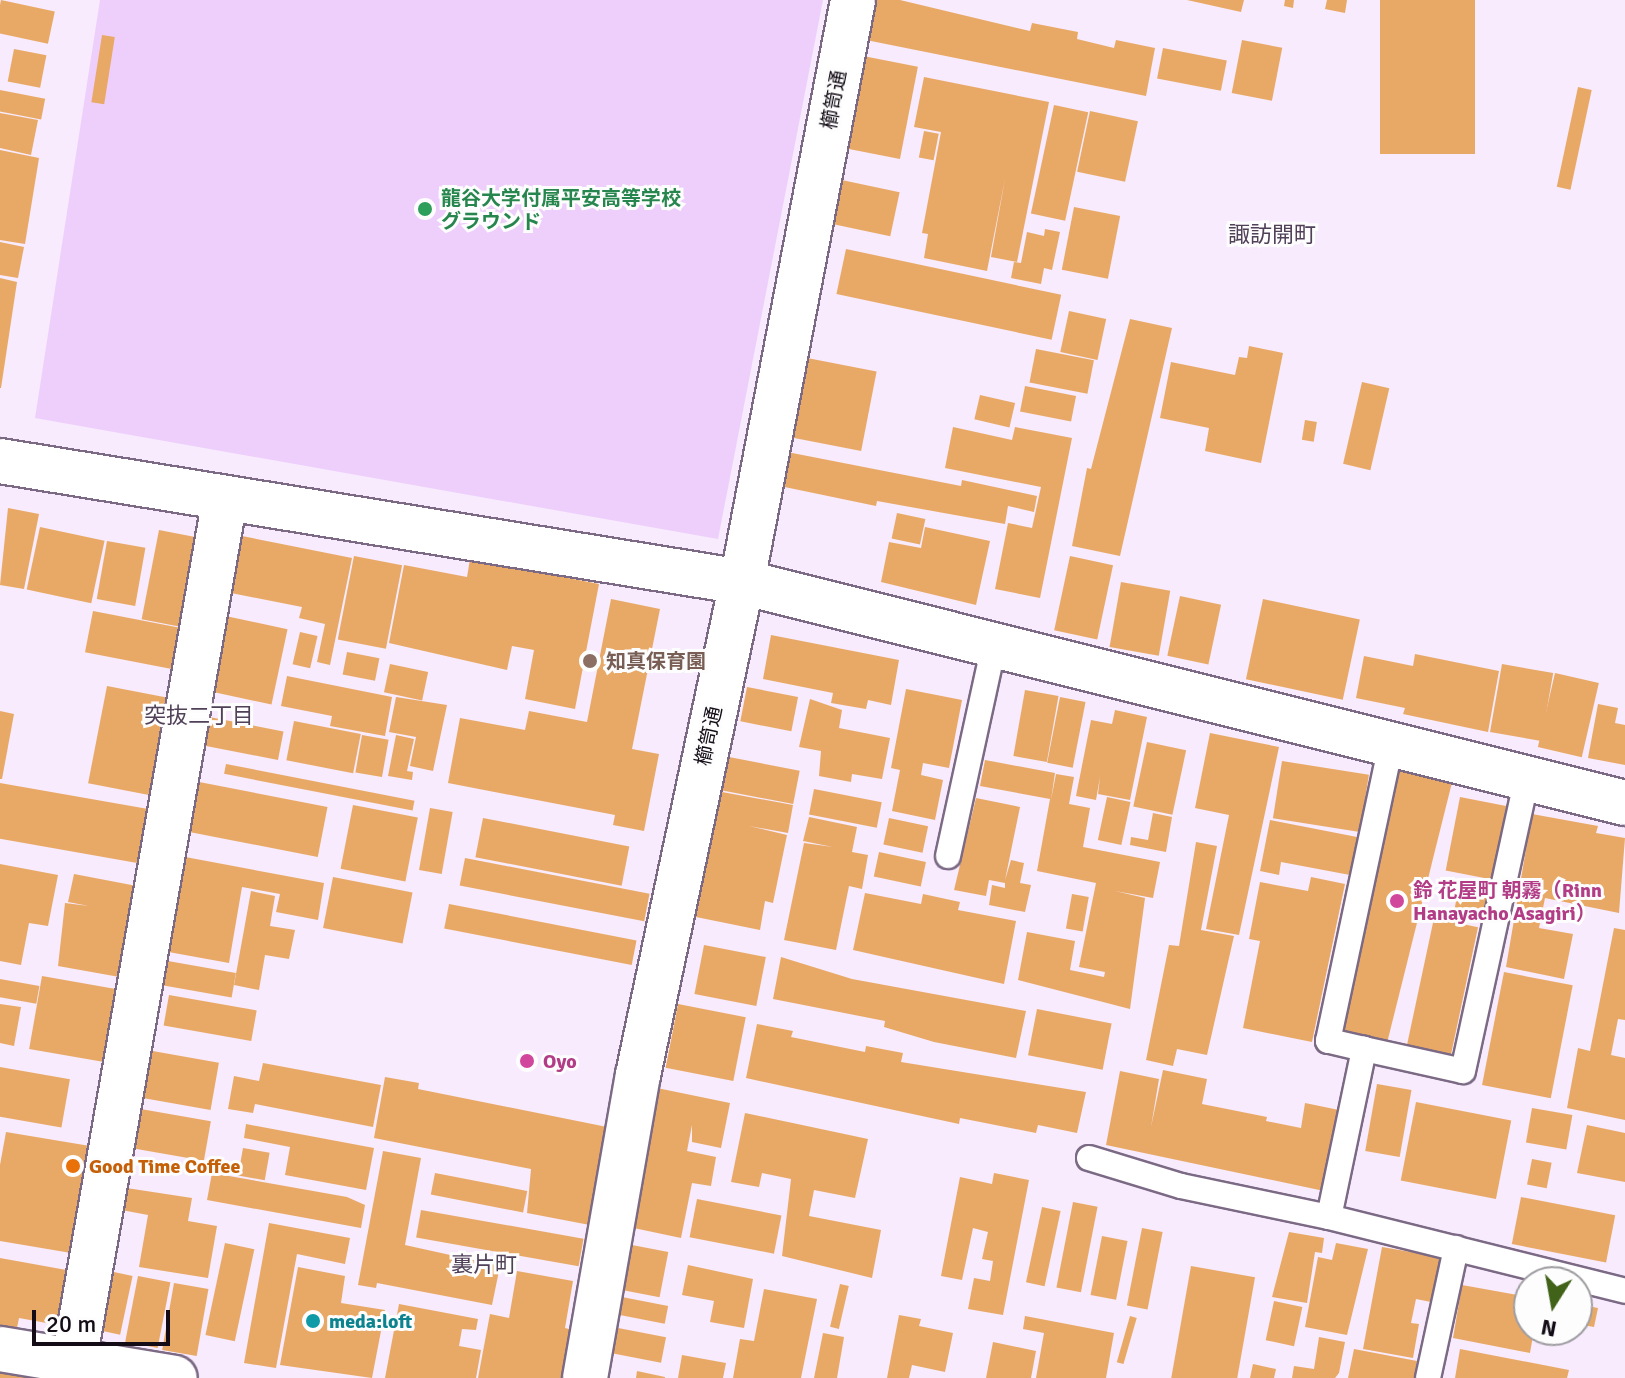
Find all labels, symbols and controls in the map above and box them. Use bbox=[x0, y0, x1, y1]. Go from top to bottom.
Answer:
street label: 櫛笥通 bbox=[816, 68, 852, 132]
place label: 龍谷大学付属平安高等学校 グラウンド bbox=[441, 186, 681, 233]
marker: 龍谷大学付属平安高等学校 グラウンド bbox=[416, 200, 434, 218]
district label: 諏訪開町 bbox=[1228, 222, 1316, 248]
place label: 知真保育園 bbox=[606, 649, 706, 673]
marker: 知真保育園 bbox=[581, 652, 599, 670]
district label: 突抜二丁目 bbox=[144, 703, 254, 729]
street label: 櫛笥通 bbox=[691, 704, 727, 768]
place label: 鈴 花屋町 朝霧（Rinn Hanayacho Asagiri） bbox=[1413, 878, 1602, 925]
marker: 鈴 花屋町 朝霧（Rinn Hanayacho Asagiri） bbox=[1388, 892, 1406, 910]
place label: Oyo bbox=[543, 1049, 577, 1073]
marker: Oyo bbox=[518, 1052, 536, 1070]
place label: Good Time Coffee bbox=[89, 1154, 240, 1178]
marker: Good Time Coffee bbox=[64, 1157, 82, 1175]
district label: 裏片町 bbox=[451, 1252, 517, 1278]
north arrow bbox=[1513, 1266, 1593, 1346]
scale bar bbox=[36, 1294, 174, 1344]
text: 20 m bbox=[46, 1309, 96, 1339]
place label: meda:loft bbox=[329, 1309, 412, 1333]
marker: meda:loft bbox=[304, 1312, 322, 1330]
text: N bbox=[1539, 1313, 1559, 1343]

